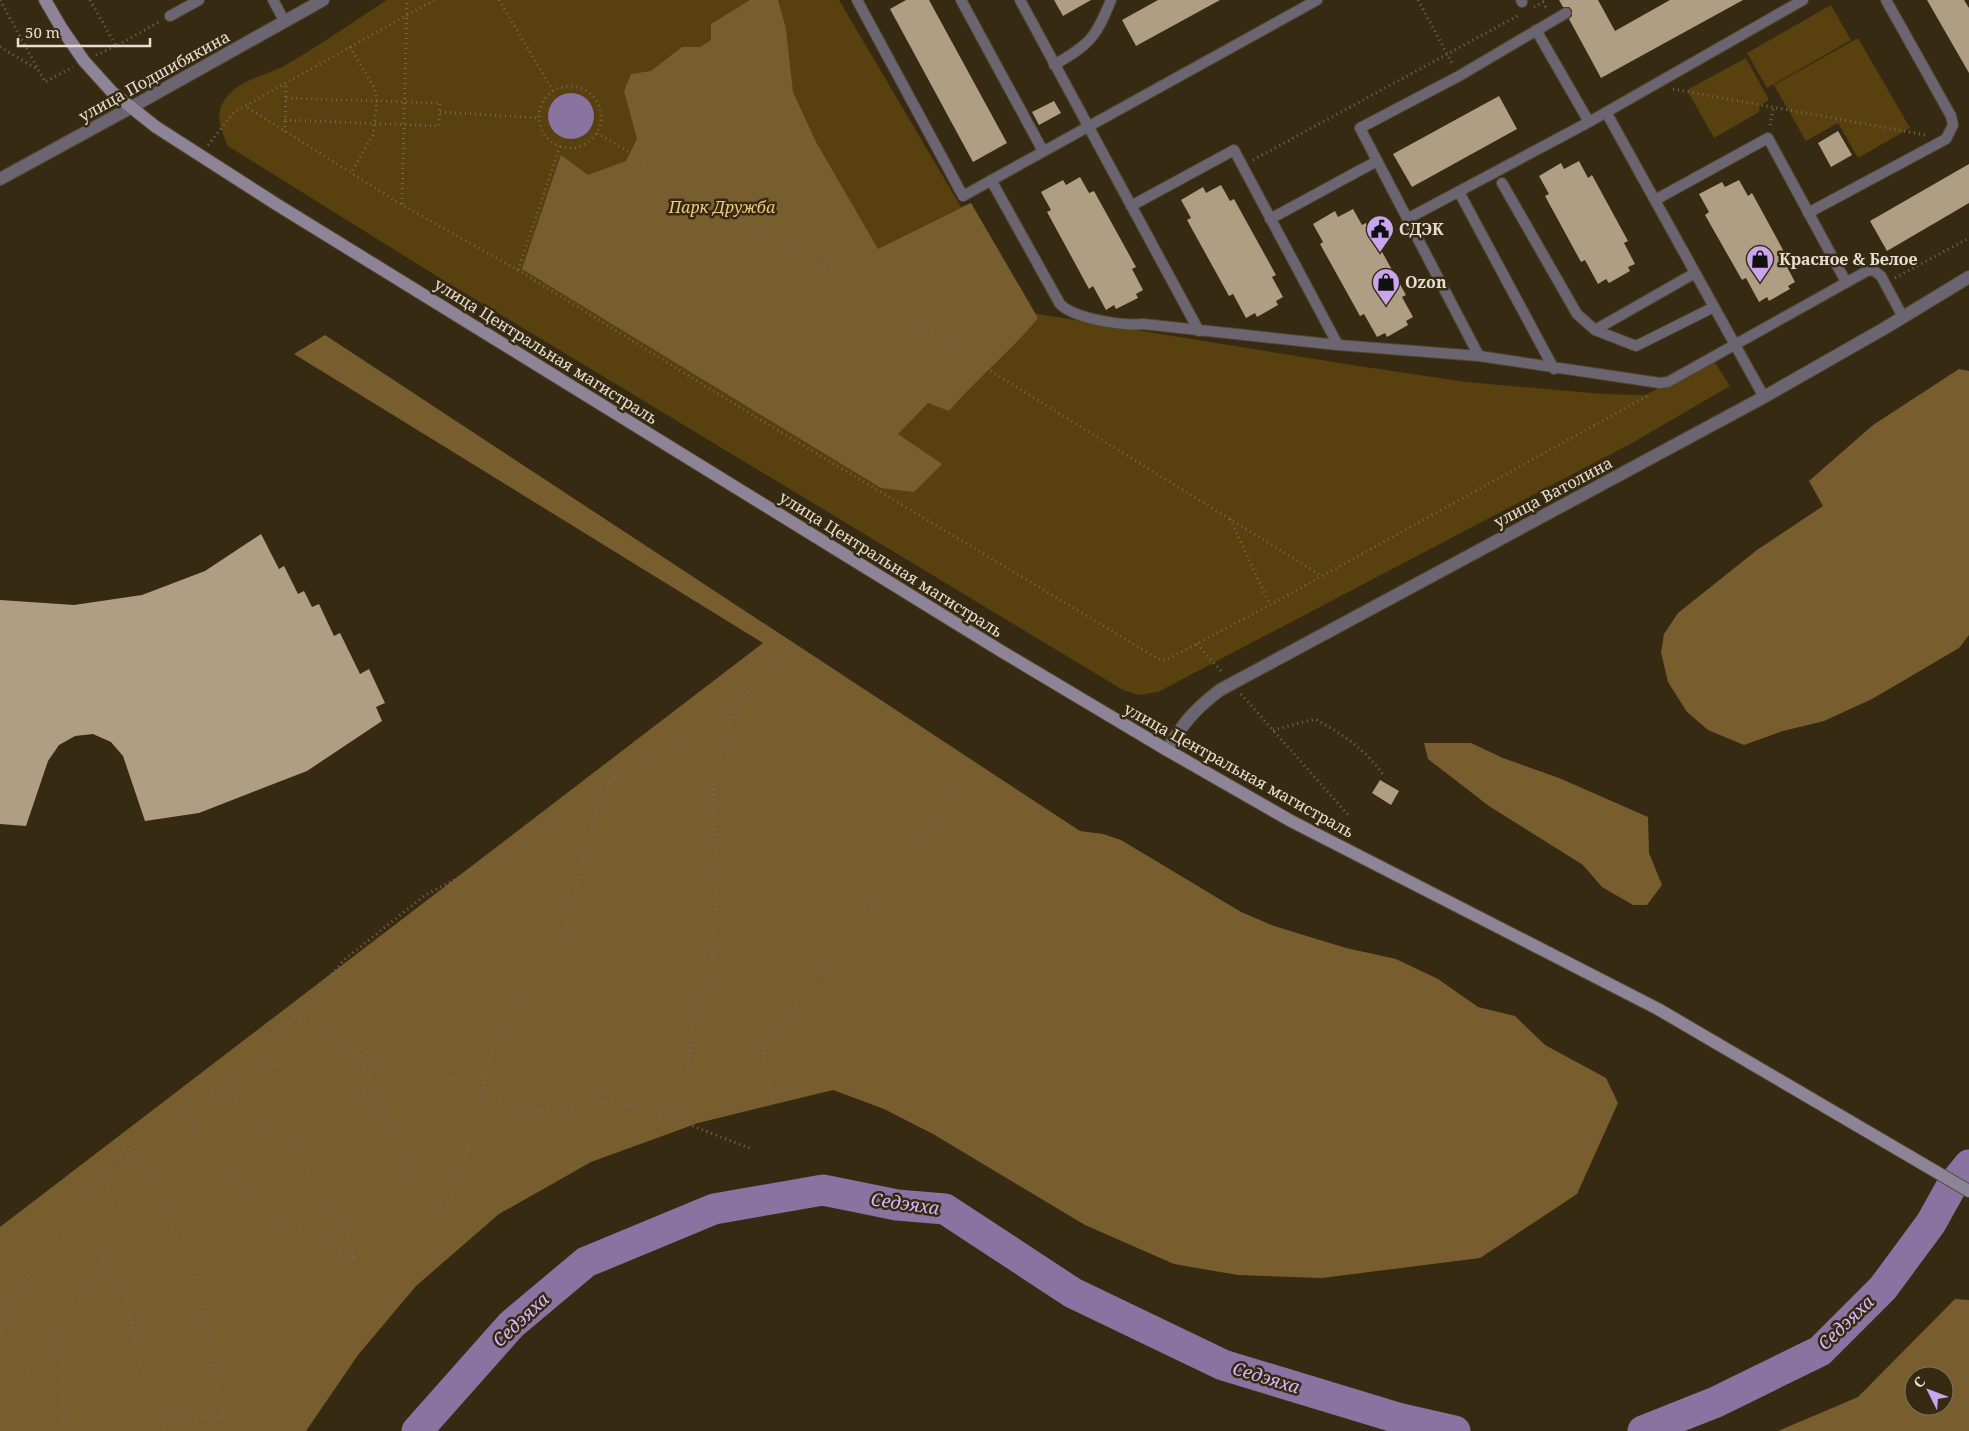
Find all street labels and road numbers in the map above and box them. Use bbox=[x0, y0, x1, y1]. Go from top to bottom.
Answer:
street label: улица Подшибякина bbox=[74, 25, 234, 127]
street label: улица Центральная магистраль bbox=[430, 273, 662, 429]
street label: улица Ватолина bbox=[1490, 451, 1616, 533]
street label: улица Центральная магистраль bbox=[775, 486, 1007, 642]
street label: улица Центральная магистраль bbox=[1120, 697, 1358, 843]

